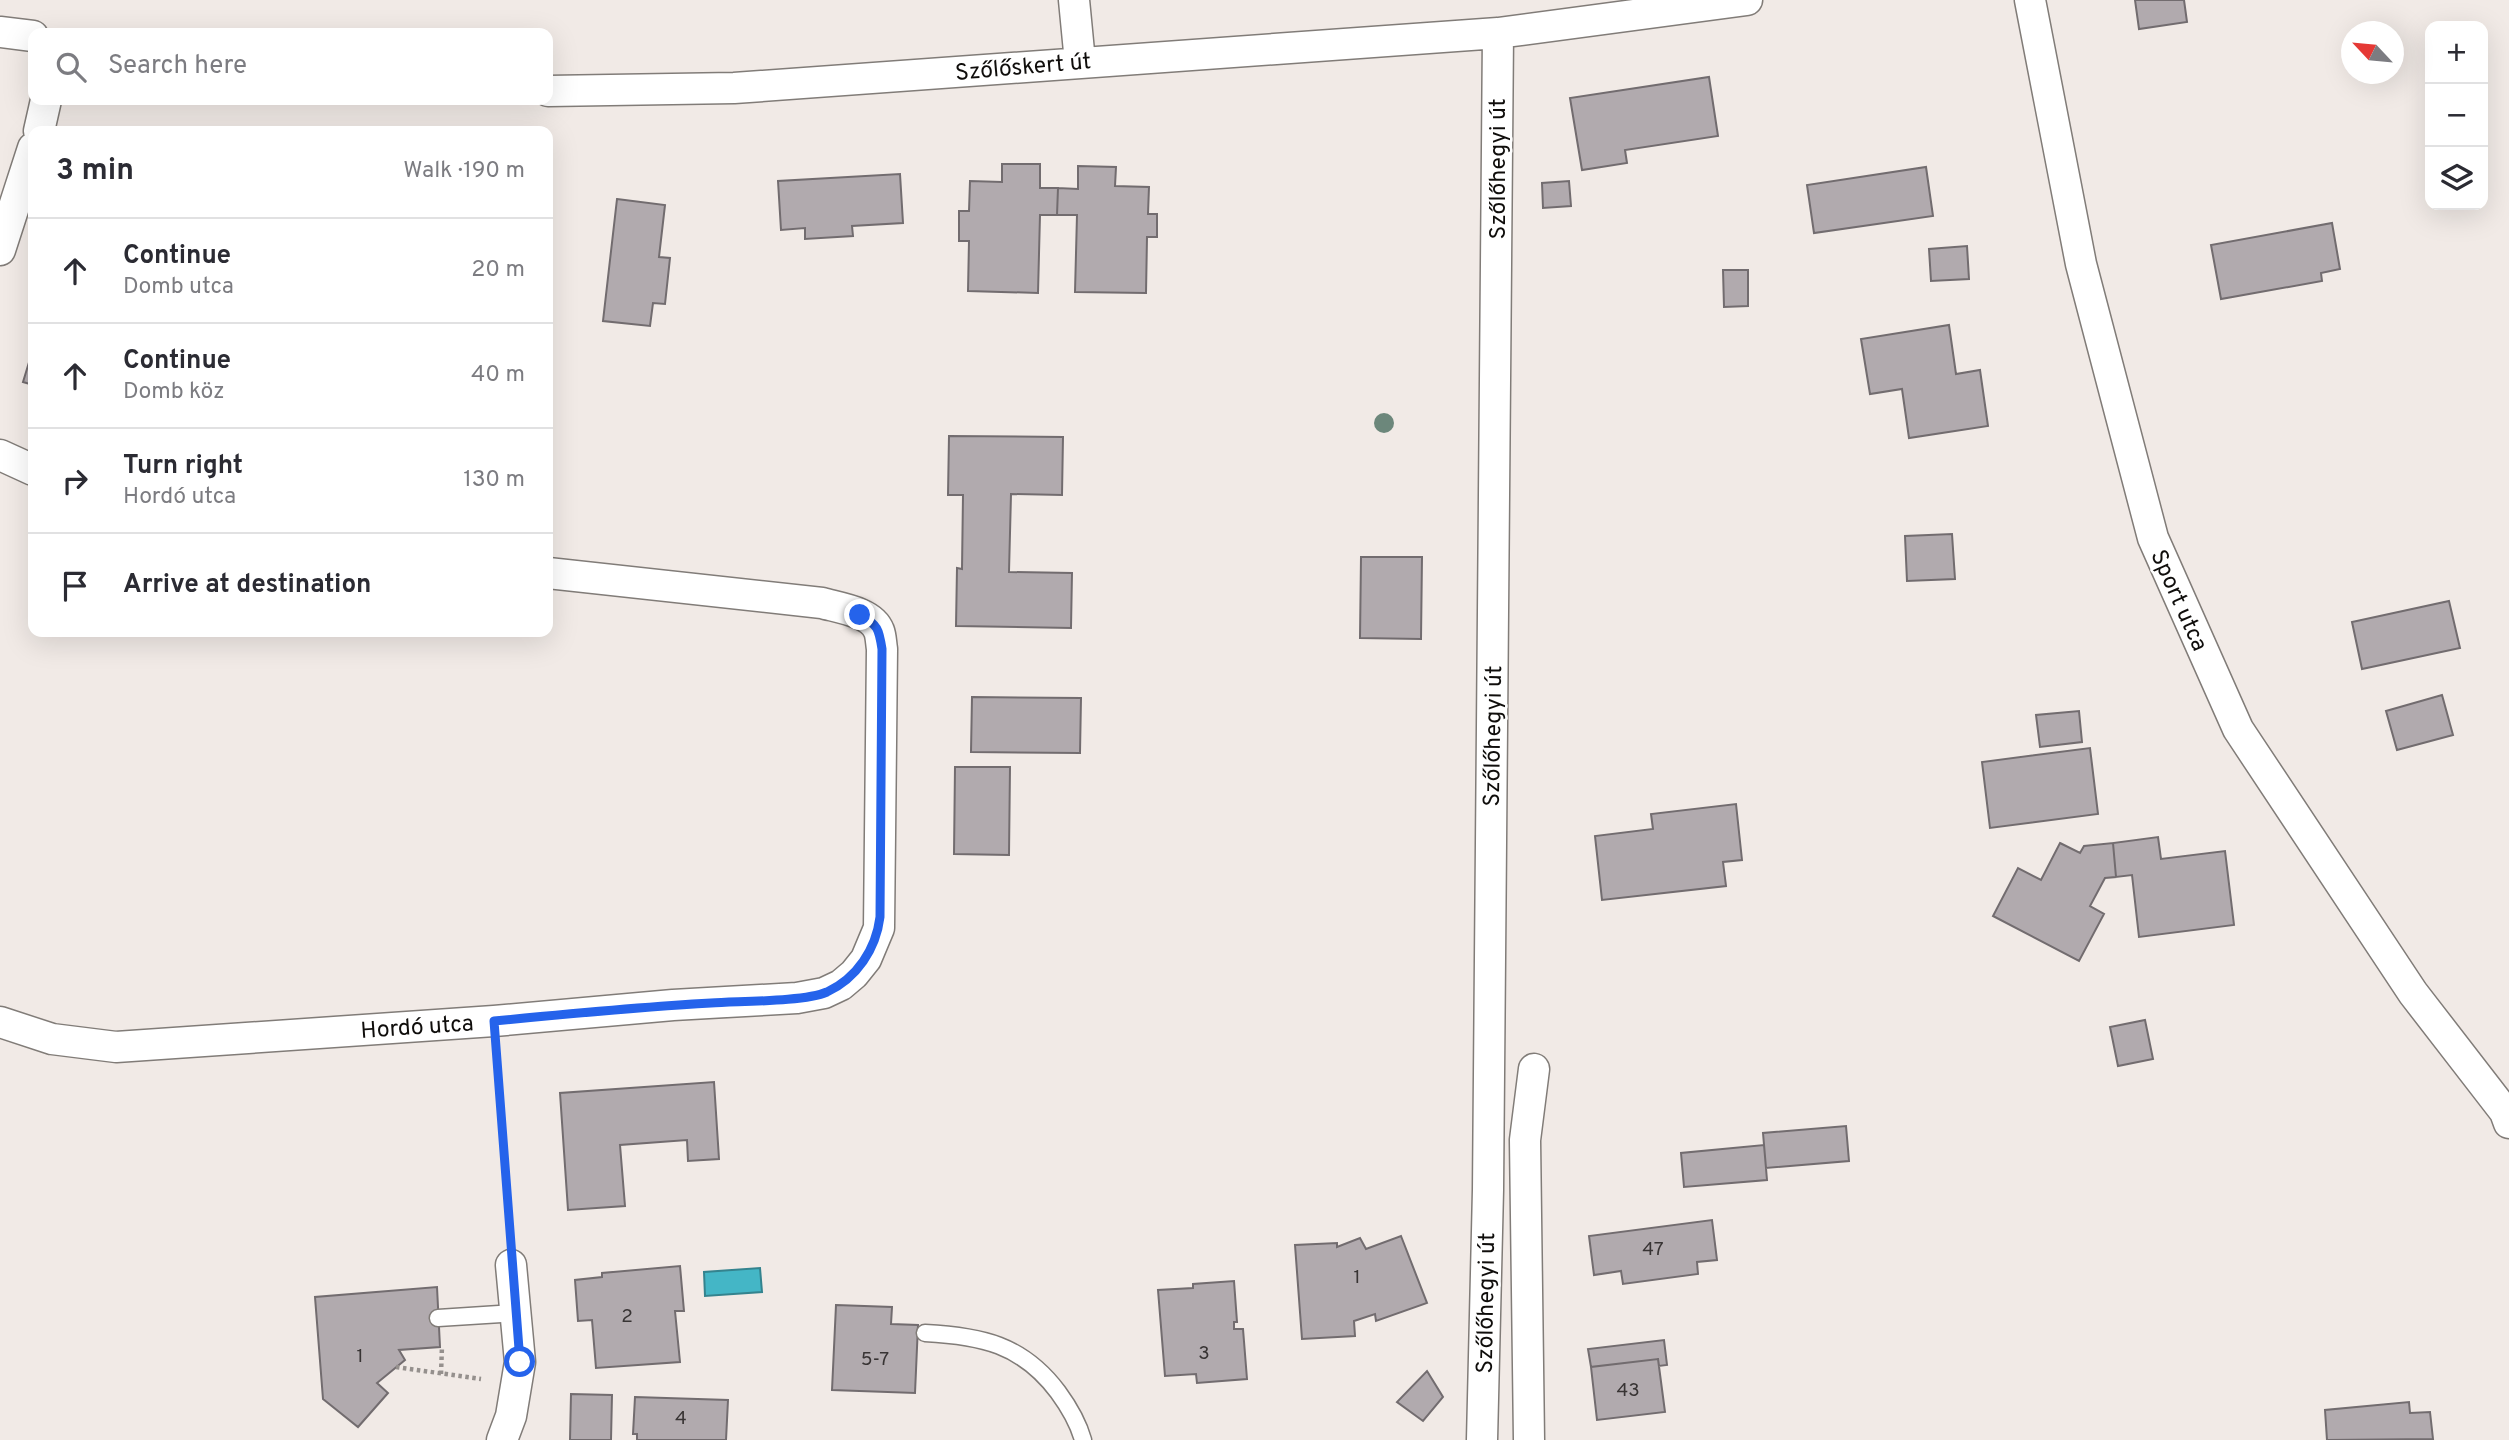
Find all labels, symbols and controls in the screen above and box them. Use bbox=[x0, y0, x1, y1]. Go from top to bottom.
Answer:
north arrow bbox=[2341, 21, 2404, 84]
map controls bbox=[2425, 21, 2488, 210]
button: + bbox=[2425, 21, 2488, 84]
search box bbox=[28, 28, 553, 105]
icon: search bbox=[52, 48, 90, 86]
street label: Szőlőskert út bbox=[954, 48, 1093, 89]
text: Search here bbox=[108, 50, 247, 83]
button: − bbox=[2425, 84, 2488, 147]
street label: Szőlőhegyi út bbox=[1485, 98, 1514, 240]
button: layers bbox=[2425, 147, 2488, 210]
text: 3 min bbox=[56, 153, 134, 190]
text: Walk · 190 m bbox=[403, 157, 525, 186]
text: Continue bbox=[123, 240, 231, 273]
icon: ahead bbox=[56, 252, 94, 290]
text: 20 m bbox=[471, 256, 525, 285]
text: Domb utca bbox=[123, 273, 234, 302]
text: Continue bbox=[123, 345, 231, 378]
icon: ahead bbox=[56, 357, 94, 395]
text: 40 m bbox=[471, 361, 525, 390]
text: Domb köz bbox=[123, 378, 225, 407]
text: Turn right bbox=[123, 450, 243, 483]
icon: right bbox=[56, 462, 94, 500]
text: 130 m bbox=[463, 466, 525, 495]
text: Hordó utca bbox=[123, 483, 236, 512]
street label: Sport utca bbox=[2142, 546, 2213, 656]
icon: arrive bbox=[56, 567, 94, 605]
text: Arrive at destination bbox=[123, 569, 371, 602]
route end bbox=[844, 599, 875, 630]
street label: Szőlőhegyi út bbox=[1479, 665, 1510, 807]
street label: Hordó utca bbox=[360, 1010, 475, 1047]
street label: Szőlőhegyi út bbox=[1472, 1232, 1503, 1374]
house number: 47 bbox=[1642, 1238, 1664, 1262]
house number: 1 bbox=[1353, 1266, 1361, 1290]
house number: 2 bbox=[621, 1305, 633, 1329]
house number: 3 bbox=[1198, 1342, 1210, 1366]
house number: 1 bbox=[356, 1345, 364, 1369]
route start bbox=[504, 1346, 535, 1377]
house number: 5-7 bbox=[861, 1348, 889, 1372]
house number: 43 bbox=[1616, 1379, 1640, 1403]
house number: 4 bbox=[675, 1407, 687, 1431]

